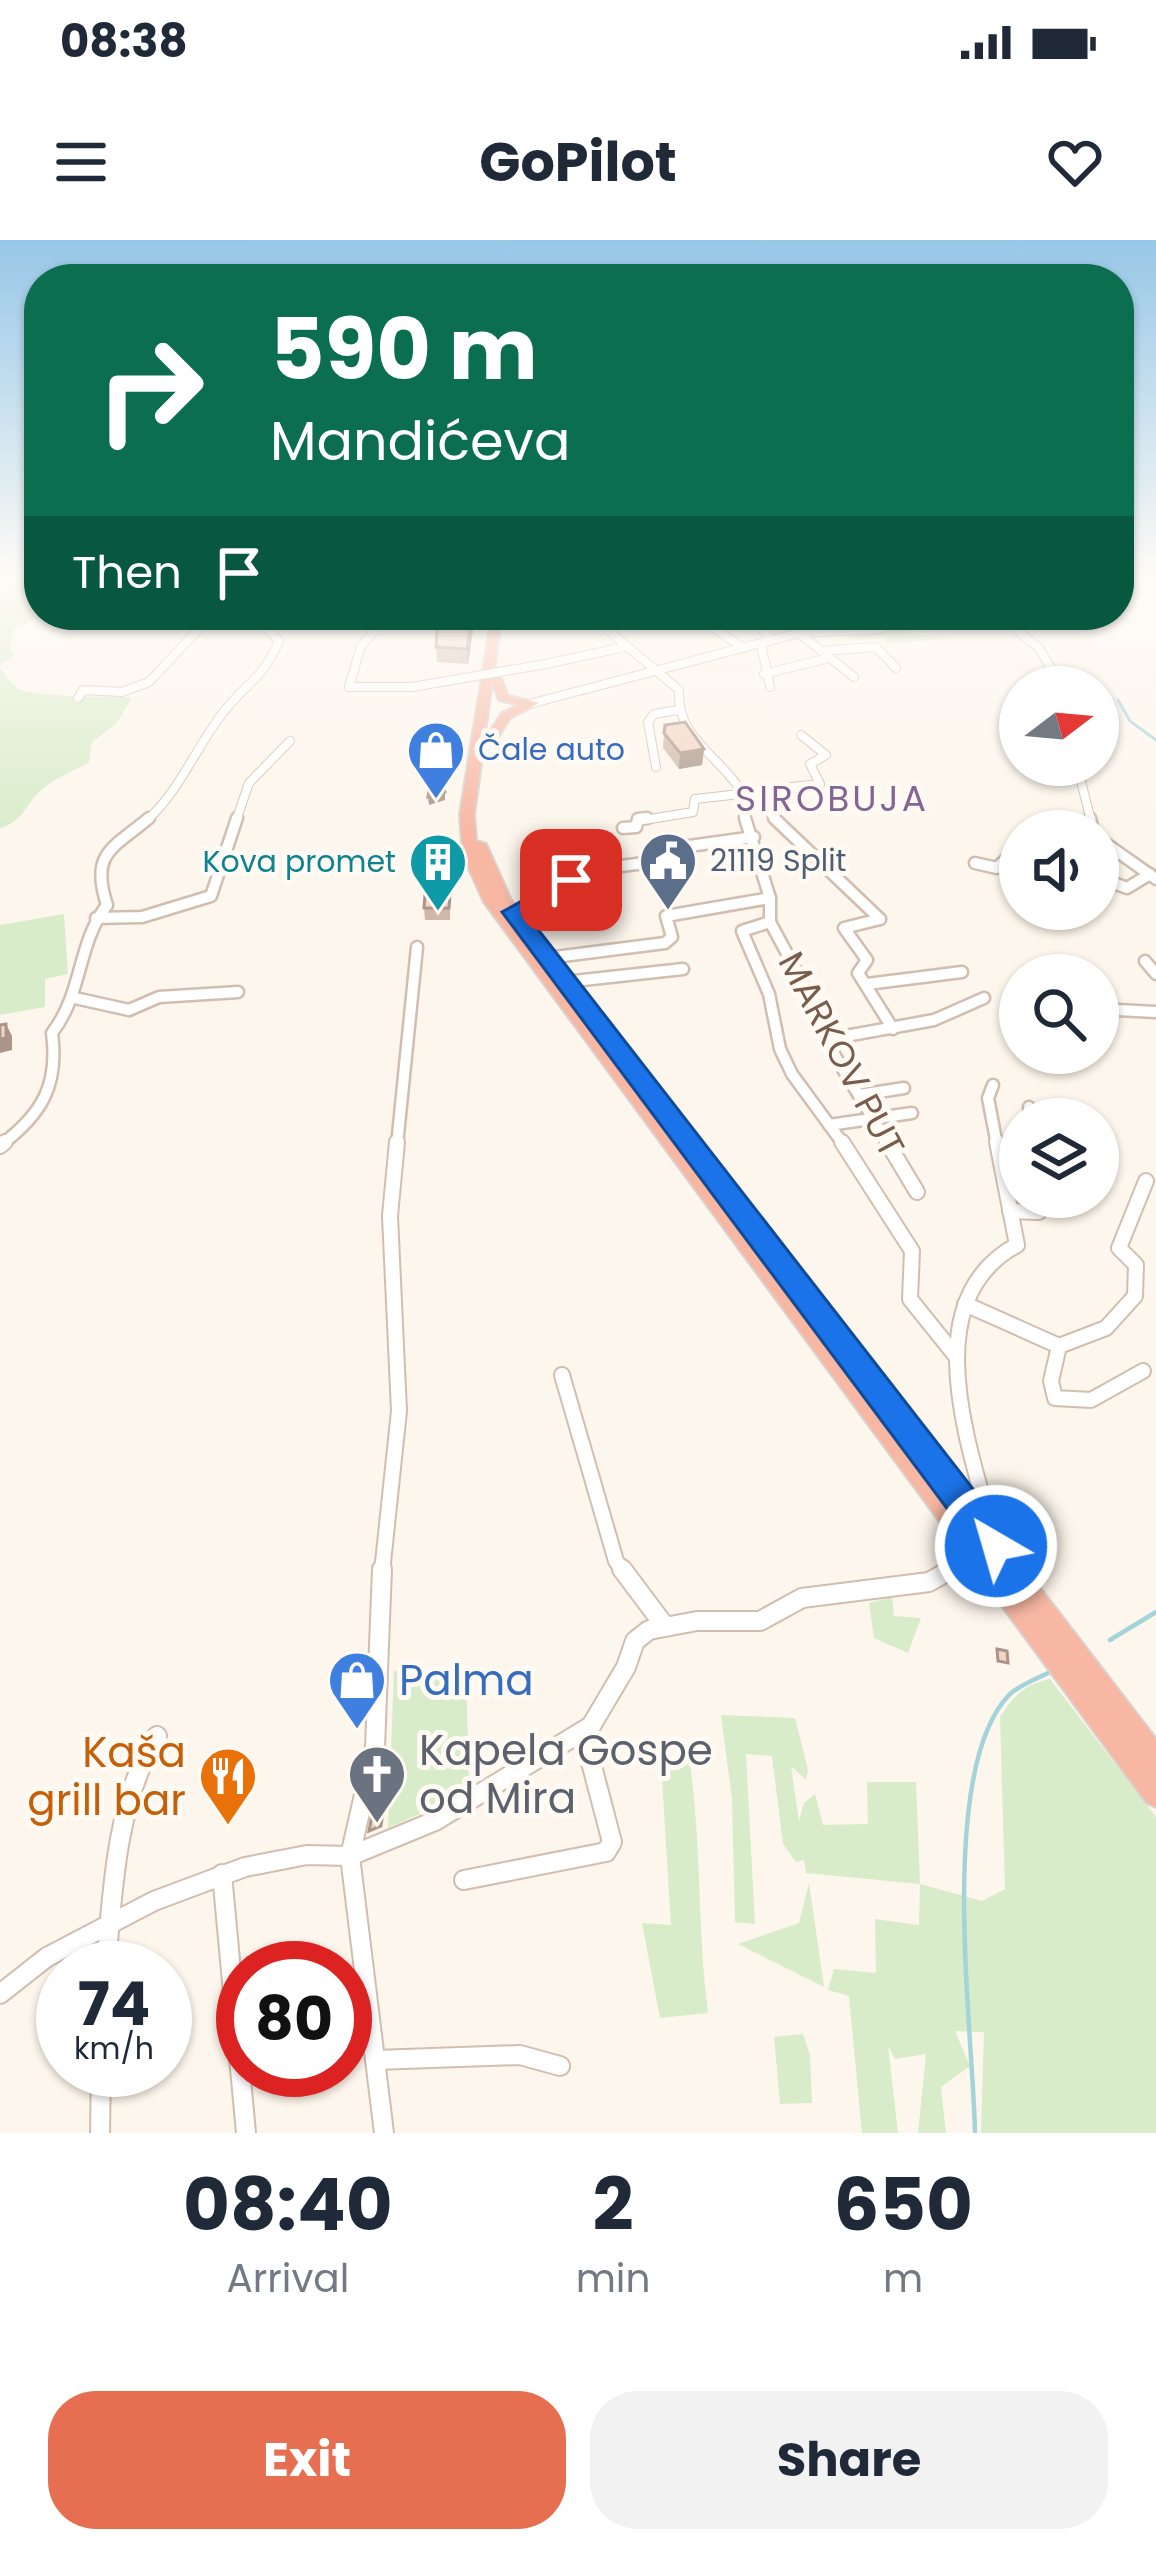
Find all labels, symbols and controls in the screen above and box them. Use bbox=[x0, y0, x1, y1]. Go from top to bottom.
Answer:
text: 08:38 bbox=[60, 10, 188, 73]
text: GoPilot bbox=[479, 124, 677, 200]
icon: menu bbox=[48, 129, 114, 195]
icon: heart bbox=[1042, 129, 1108, 195]
text: 590 m bbox=[270, 291, 538, 408]
icon: right bbox=[72, 312, 228, 468]
text: Mandićeva bbox=[270, 403, 570, 479]
icon: arrive bbox=[206, 540, 272, 606]
text: Then bbox=[72, 541, 182, 604]
north arrow bbox=[999, 666, 1119, 786]
map controls bbox=[999, 666, 1119, 1218]
shop icon: Čale auto bbox=[405, 719, 467, 801]
place label: Čale auto bbox=[478, 728, 625, 771]
district label: SIROBUJA bbox=[735, 773, 929, 824]
button: sound bbox=[999, 810, 1119, 930]
pin bbox=[520, 829, 622, 931]
public building icon: 21119 Split bbox=[637, 830, 699, 912]
building icon: Kova promet bbox=[407, 831, 469, 913]
place label: 21119 Split bbox=[710, 839, 847, 882]
place label: Kova promet bbox=[203, 840, 396, 883]
icon: arrive bbox=[538, 847, 604, 913]
street label: MARKOV PUT bbox=[766, 943, 917, 1166]
button: search bbox=[999, 954, 1119, 1074]
button: layers bbox=[999, 1098, 1119, 1218]
position arrow bbox=[933, 1483, 1059, 1609]
shop icon: Palma bbox=[326, 1649, 388, 1731]
place label: Palma bbox=[399, 1651, 534, 1710]
place label: Kapela Gospe od Mira bbox=[419, 1721, 713, 1828]
place label: Kaša grill bar bbox=[27, 1723, 186, 1830]
church icon: Kapela Gospe od Mira bbox=[346, 1743, 408, 1825]
restaurant icon: Kaša grill bar bbox=[197, 1745, 259, 1827]
speed limit sign: 80 bbox=[216, 1941, 372, 2097]
text: 74 bbox=[78, 1962, 150, 2046]
text: km/h bbox=[74, 2027, 154, 2070]
text: 08:40 bbox=[183, 2154, 393, 2255]
text: 2 bbox=[592, 2154, 634, 2255]
text: 650 bbox=[833, 2154, 973, 2255]
text: Arrival bbox=[226, 2251, 349, 2306]
text: min bbox=[576, 2251, 650, 2306]
text: m bbox=[883, 2251, 923, 2306]
button: Exit bbox=[48, 2391, 566, 2529]
button: Share bbox=[590, 2391, 1108, 2529]

